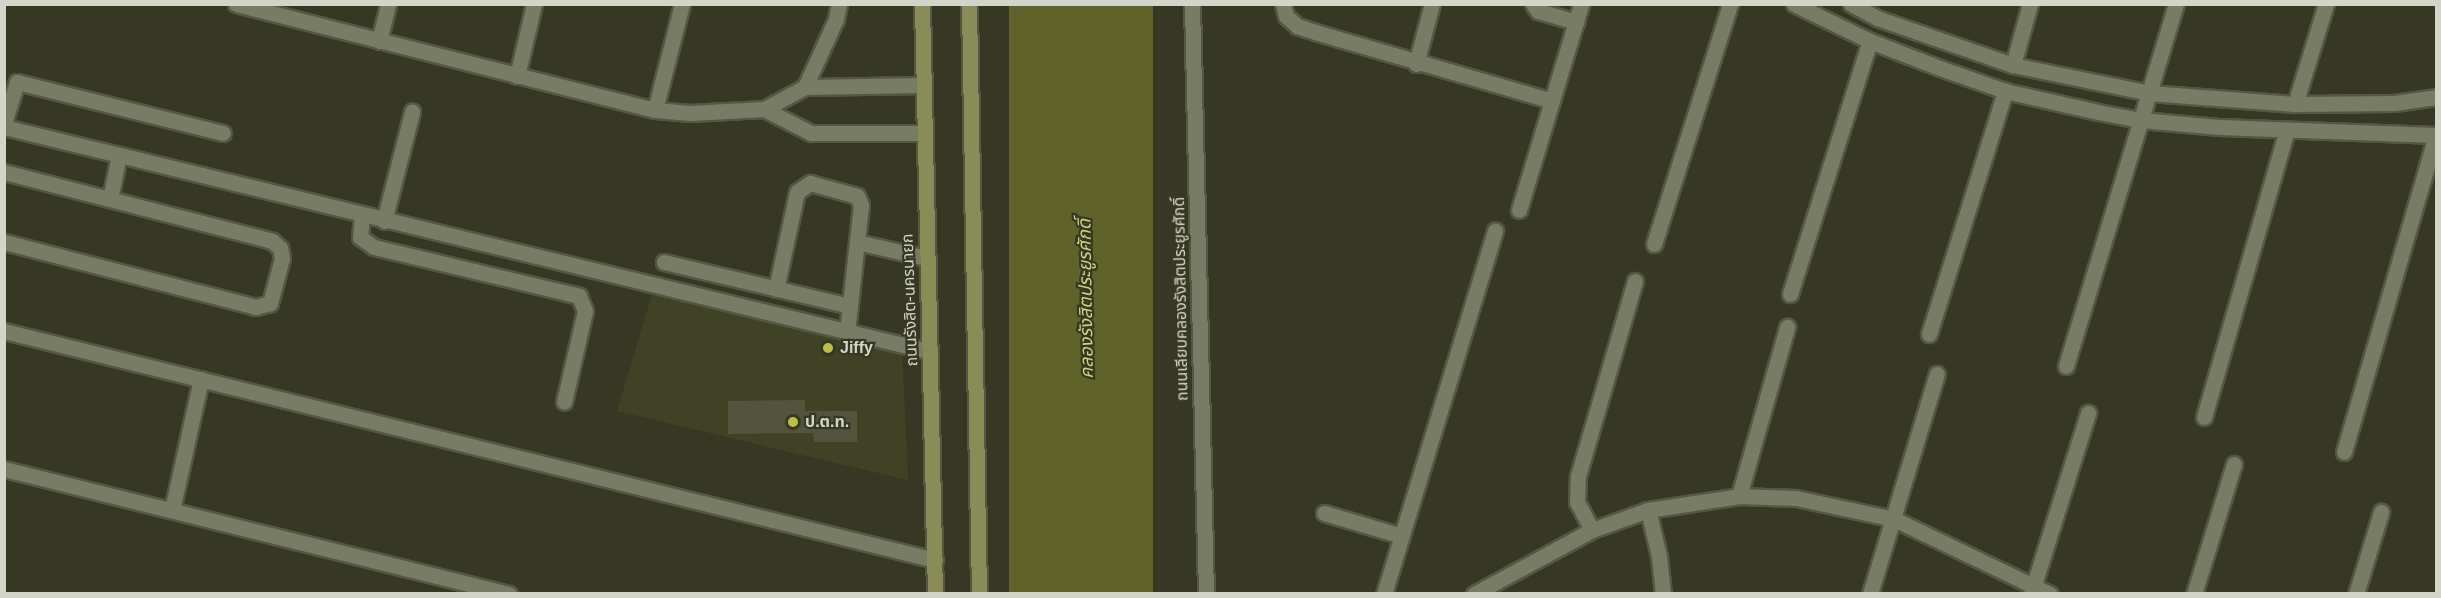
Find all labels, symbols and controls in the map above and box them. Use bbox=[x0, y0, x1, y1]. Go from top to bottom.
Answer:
street label: ถนนเลียบคลองรังสิตประยูรศักดิ์ bbox=[1170, 197, 1192, 401]
water label: คลองรังสิตประยูรศักดิ์ bbox=[1074, 219, 1098, 379]
street label: ถนนรังสิต-นครนายก bbox=[898, 233, 922, 367]
place label: Jiffy bbox=[840, 338, 873, 358]
marker: Jiffy bbox=[821, 341, 835, 355]
place label: ป.ต.ท. bbox=[805, 412, 849, 432]
marker: ป.ต.ท. bbox=[786, 415, 800, 429]

